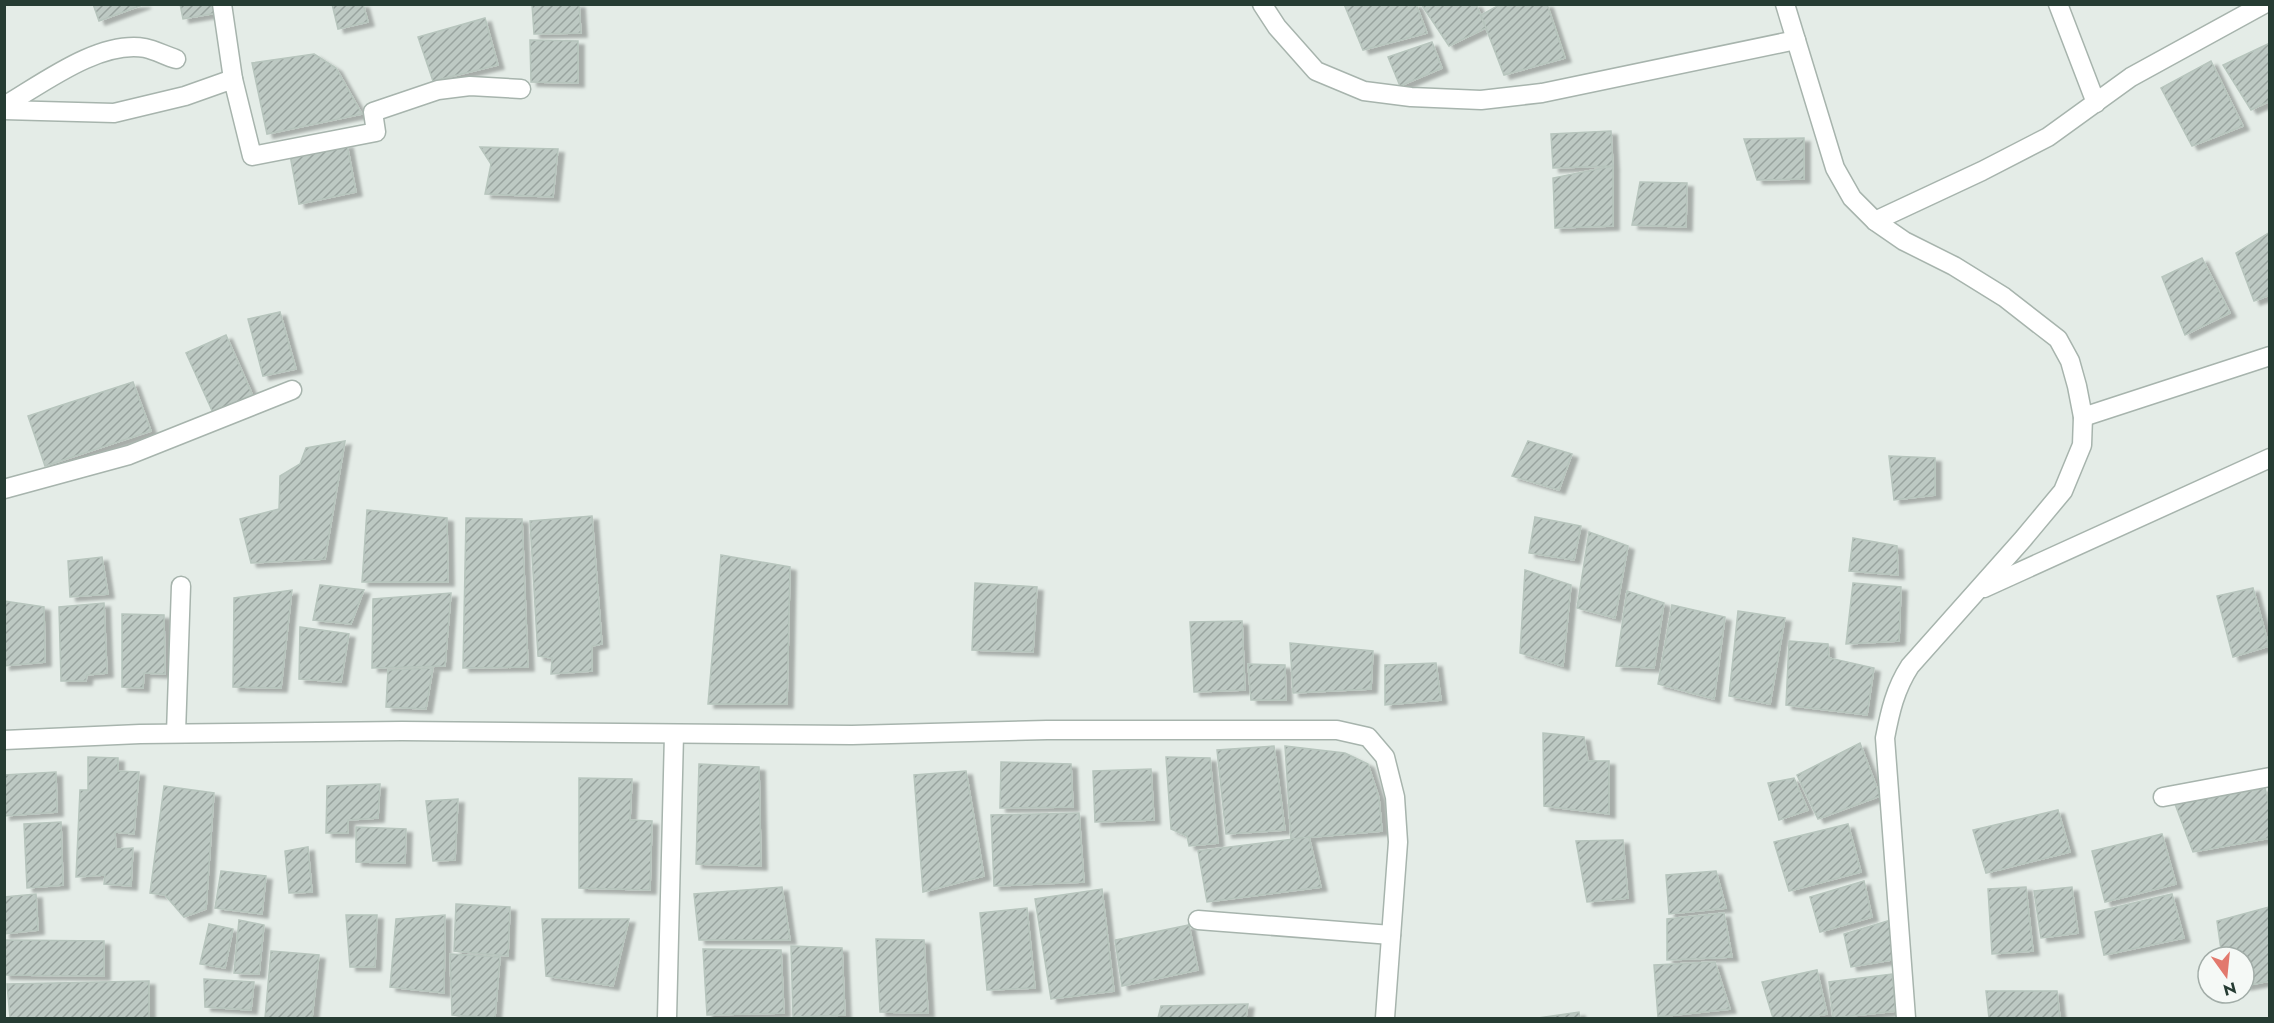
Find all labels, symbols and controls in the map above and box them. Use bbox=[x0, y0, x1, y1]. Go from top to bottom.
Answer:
north arrow bbox=[2196, 945, 2256, 1005]
text: N bbox=[2221, 976, 2239, 1002]

